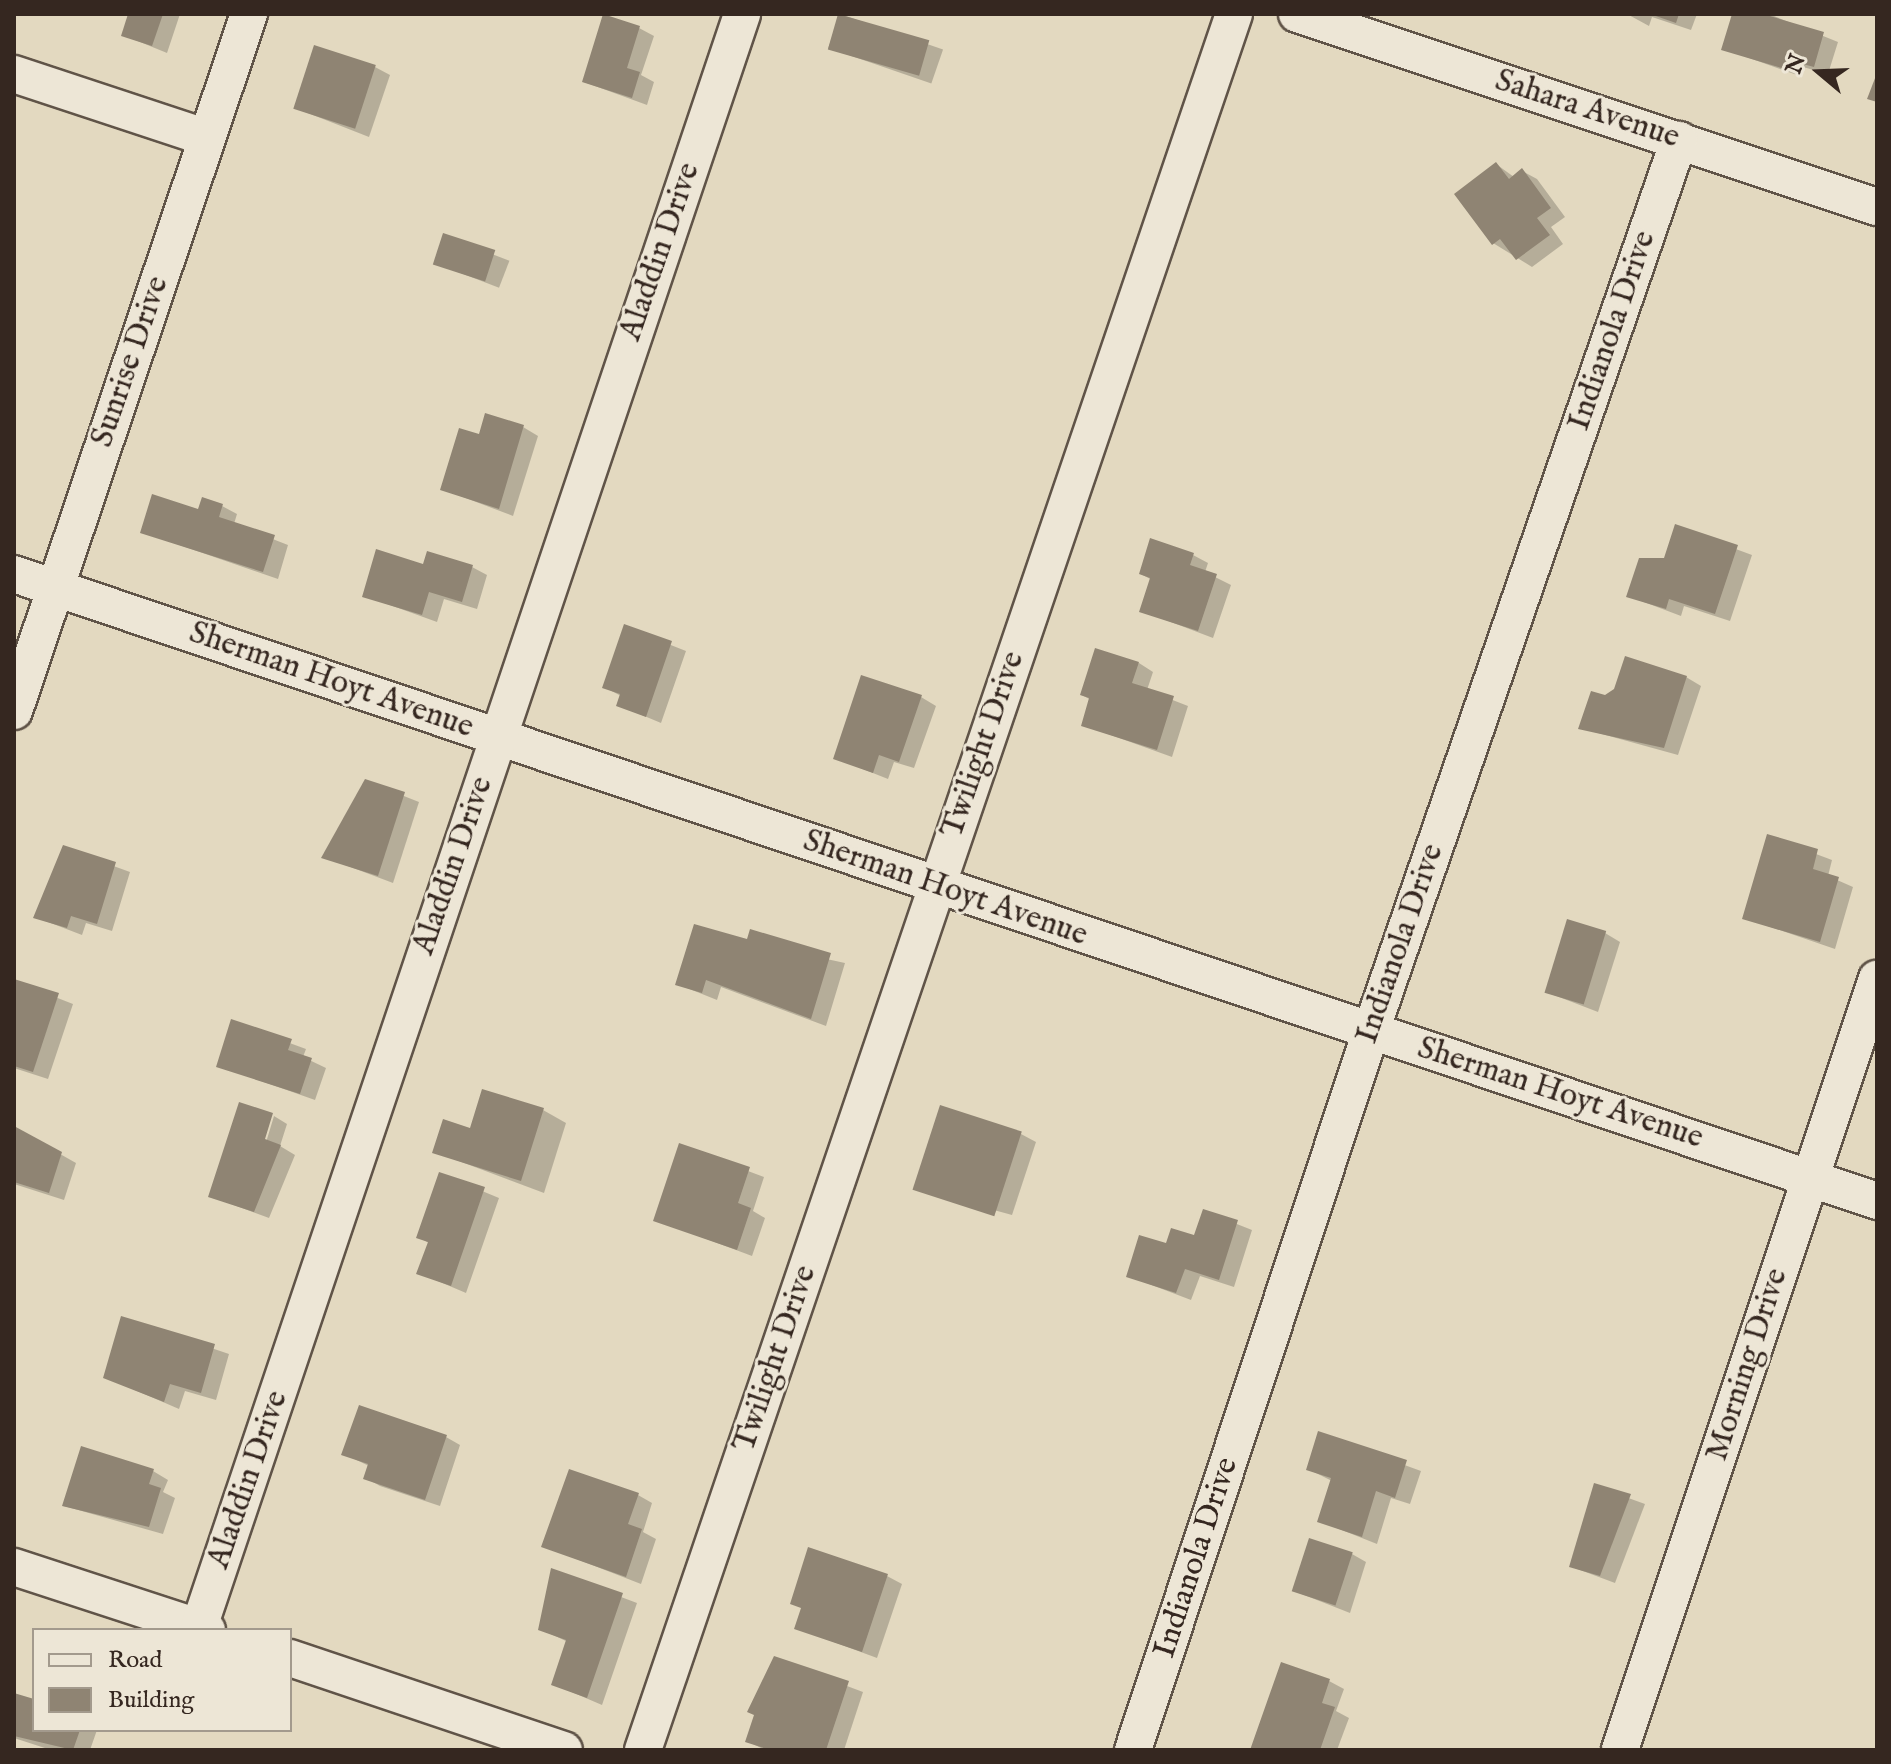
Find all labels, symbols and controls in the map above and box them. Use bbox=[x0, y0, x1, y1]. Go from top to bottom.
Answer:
north arrow bbox=[1779, 32, 1859, 112]
text: N bbox=[1780, 51, 1813, 78]
street label: Sahara Avenue bbox=[1490, 62, 1684, 158]
street label: Aladdin Drive bbox=[613, 158, 709, 346]
street label: Indianola Drive bbox=[1561, 226, 1665, 436]
street label: Sunrise Drive bbox=[84, 272, 178, 452]
street label: Sherman Hoyt Avenue bbox=[184, 614, 478, 748]
street label: Twilight Drive bbox=[934, 647, 1034, 843]
street label: Aladdin Drive bbox=[406, 772, 502, 960]
street label: Sherman Hoyt Avenue bbox=[798, 822, 1092, 956]
street label: Indianola Drive bbox=[1349, 839, 1453, 1049]
street label: Sherman Hoyt Avenue bbox=[1412, 1030, 1708, 1158]
street label: Twilight Drive bbox=[726, 1261, 826, 1457]
street label: Morning Drive bbox=[1699, 1264, 1797, 1466]
street label: Aladdin Drive bbox=[201, 1386, 297, 1574]
street label: Indianola Drive bbox=[1147, 1453, 1247, 1663]
legend bbox=[32, 1628, 292, 1732]
text: Road bbox=[108, 1645, 162, 1676]
text: Building bbox=[108, 1685, 194, 1716]

